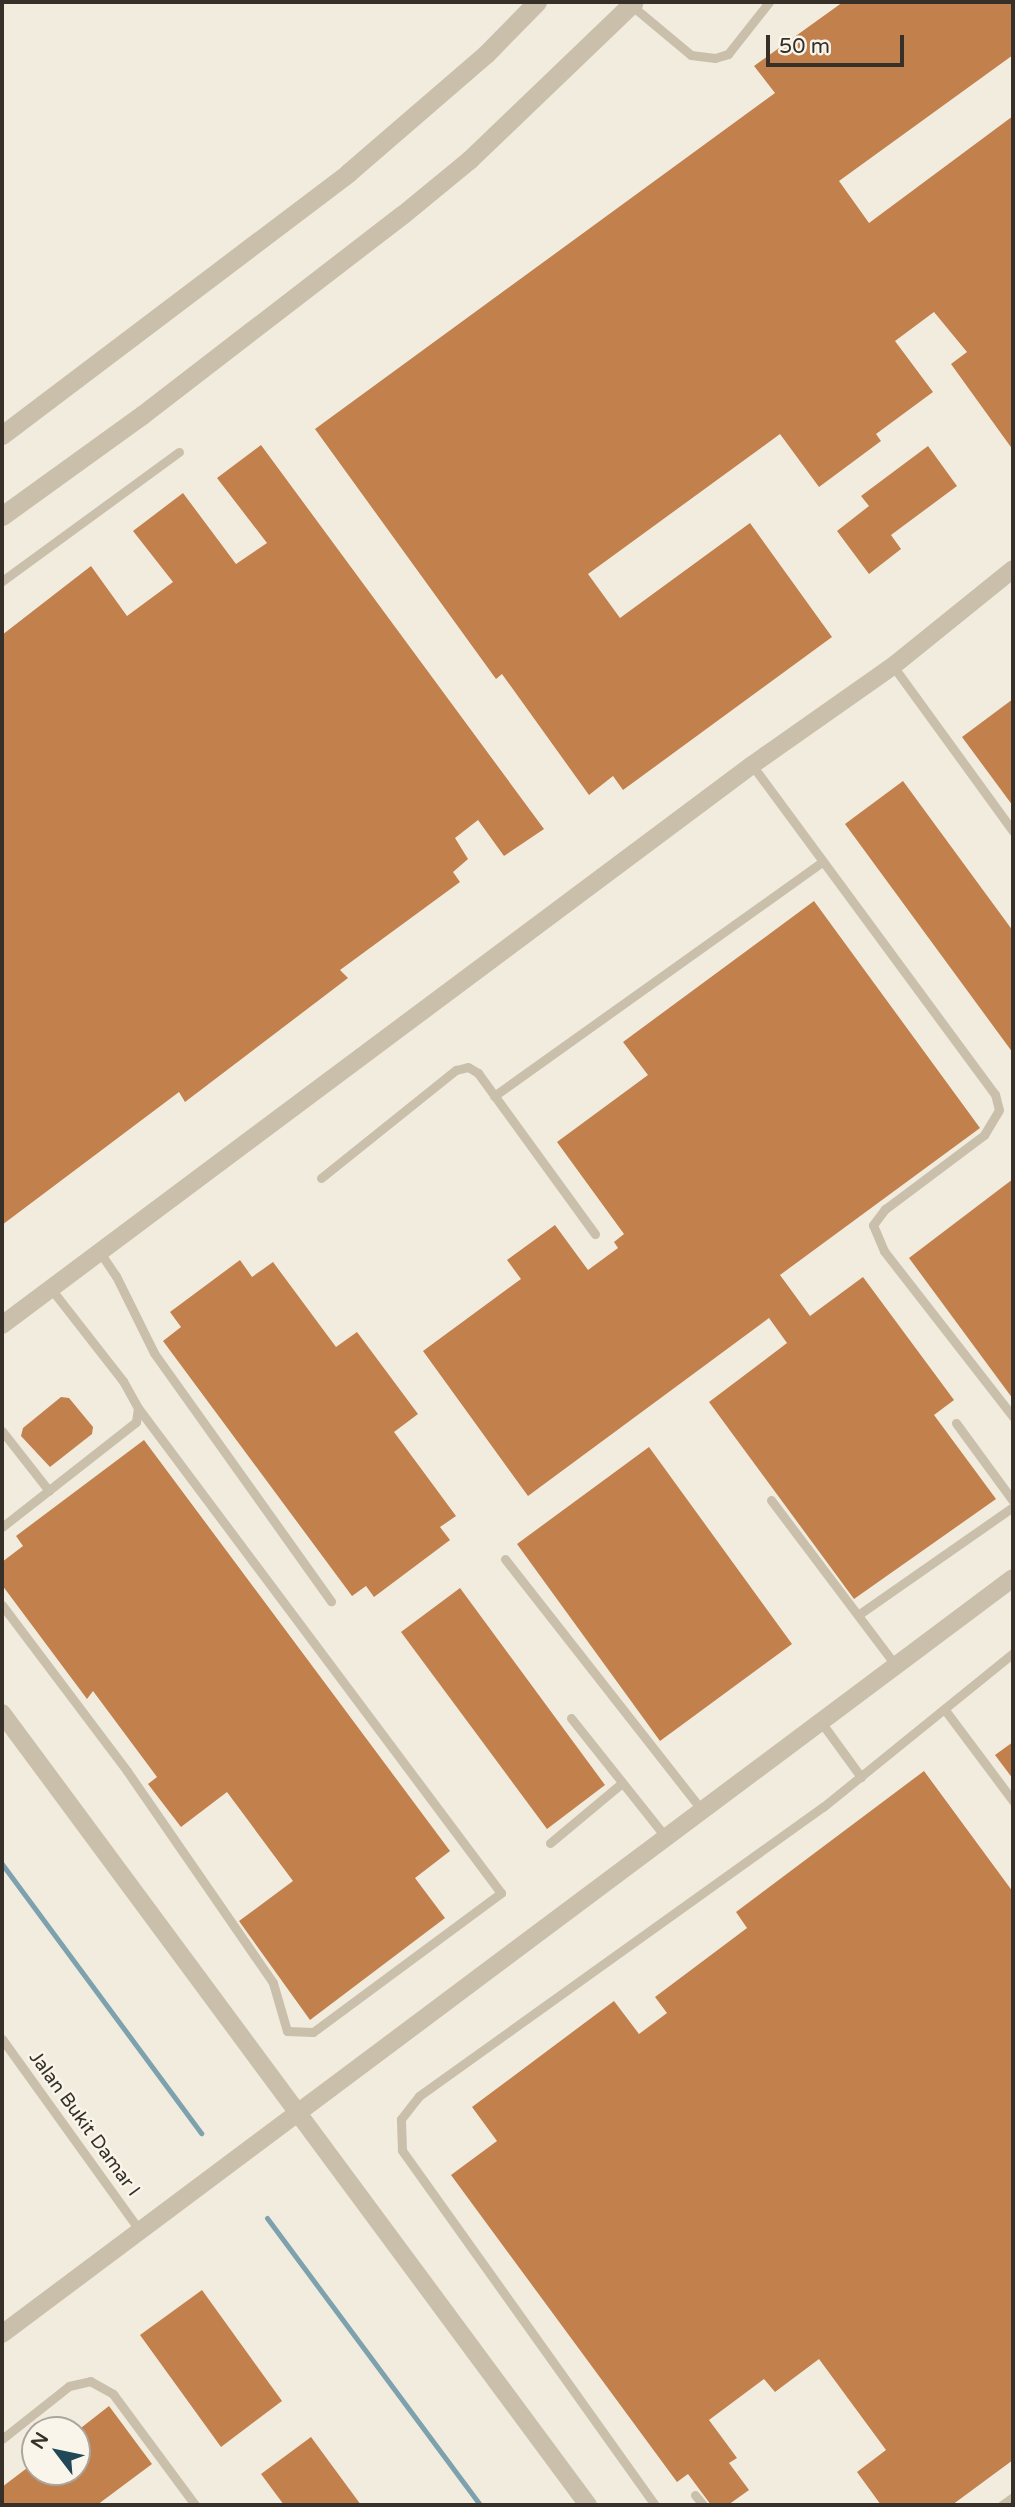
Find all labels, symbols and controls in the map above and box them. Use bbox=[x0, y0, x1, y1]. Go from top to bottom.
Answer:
scale bar bbox=[770, 21, 908, 65]
text: 50 m bbox=[779, 34, 830, 59]
street label: Jalan Bukit Damar I bbox=[24, 2047, 144, 2201]
north arrow bbox=[21, 2416, 91, 2486]
text: N bbox=[27, 2429, 53, 2453]

